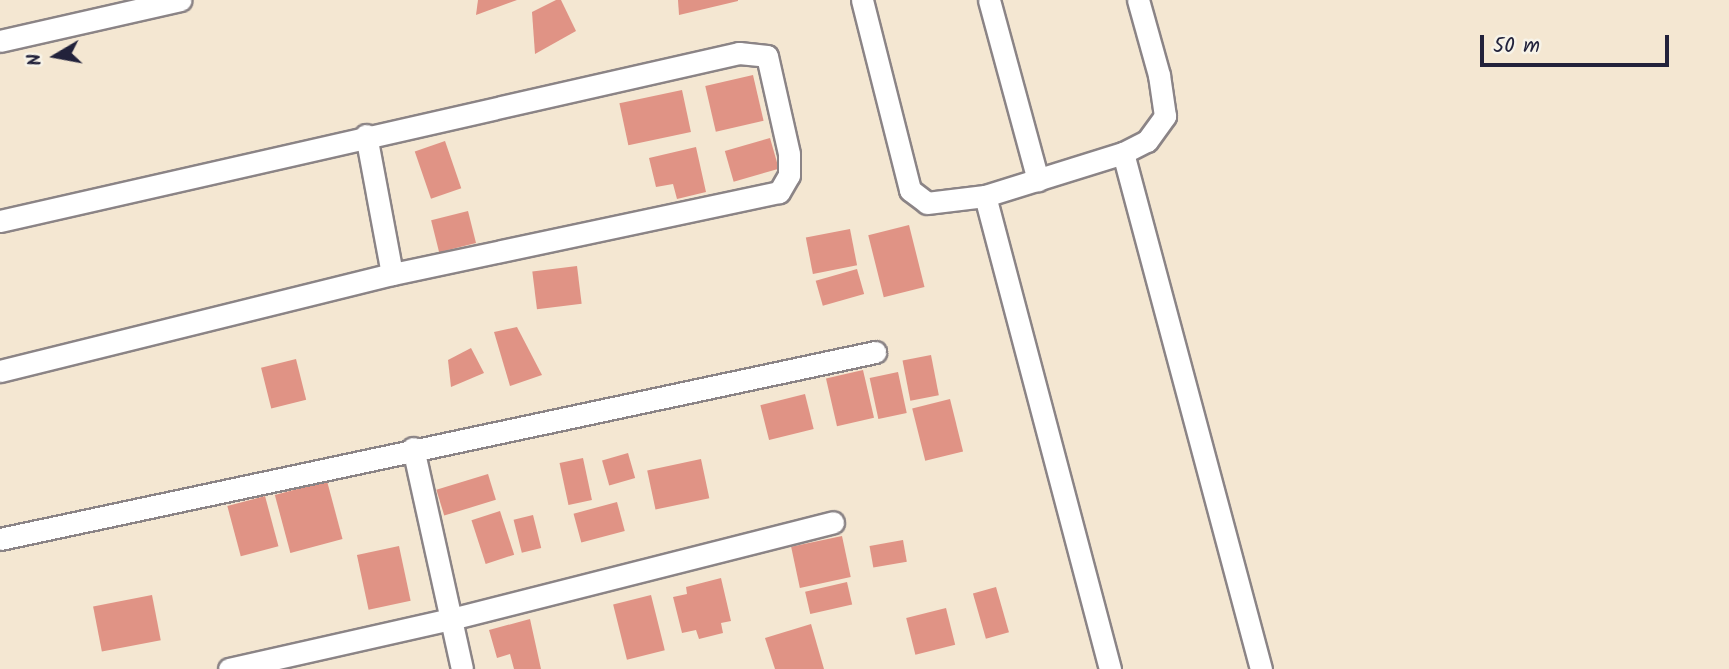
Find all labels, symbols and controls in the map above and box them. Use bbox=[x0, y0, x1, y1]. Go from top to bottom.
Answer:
north arrow bbox=[21, 21, 91, 91]
scale bar bbox=[1484, 21, 1673, 65]
text: 50 m bbox=[1493, 30, 1540, 63]
text: N bbox=[20, 51, 51, 68]

